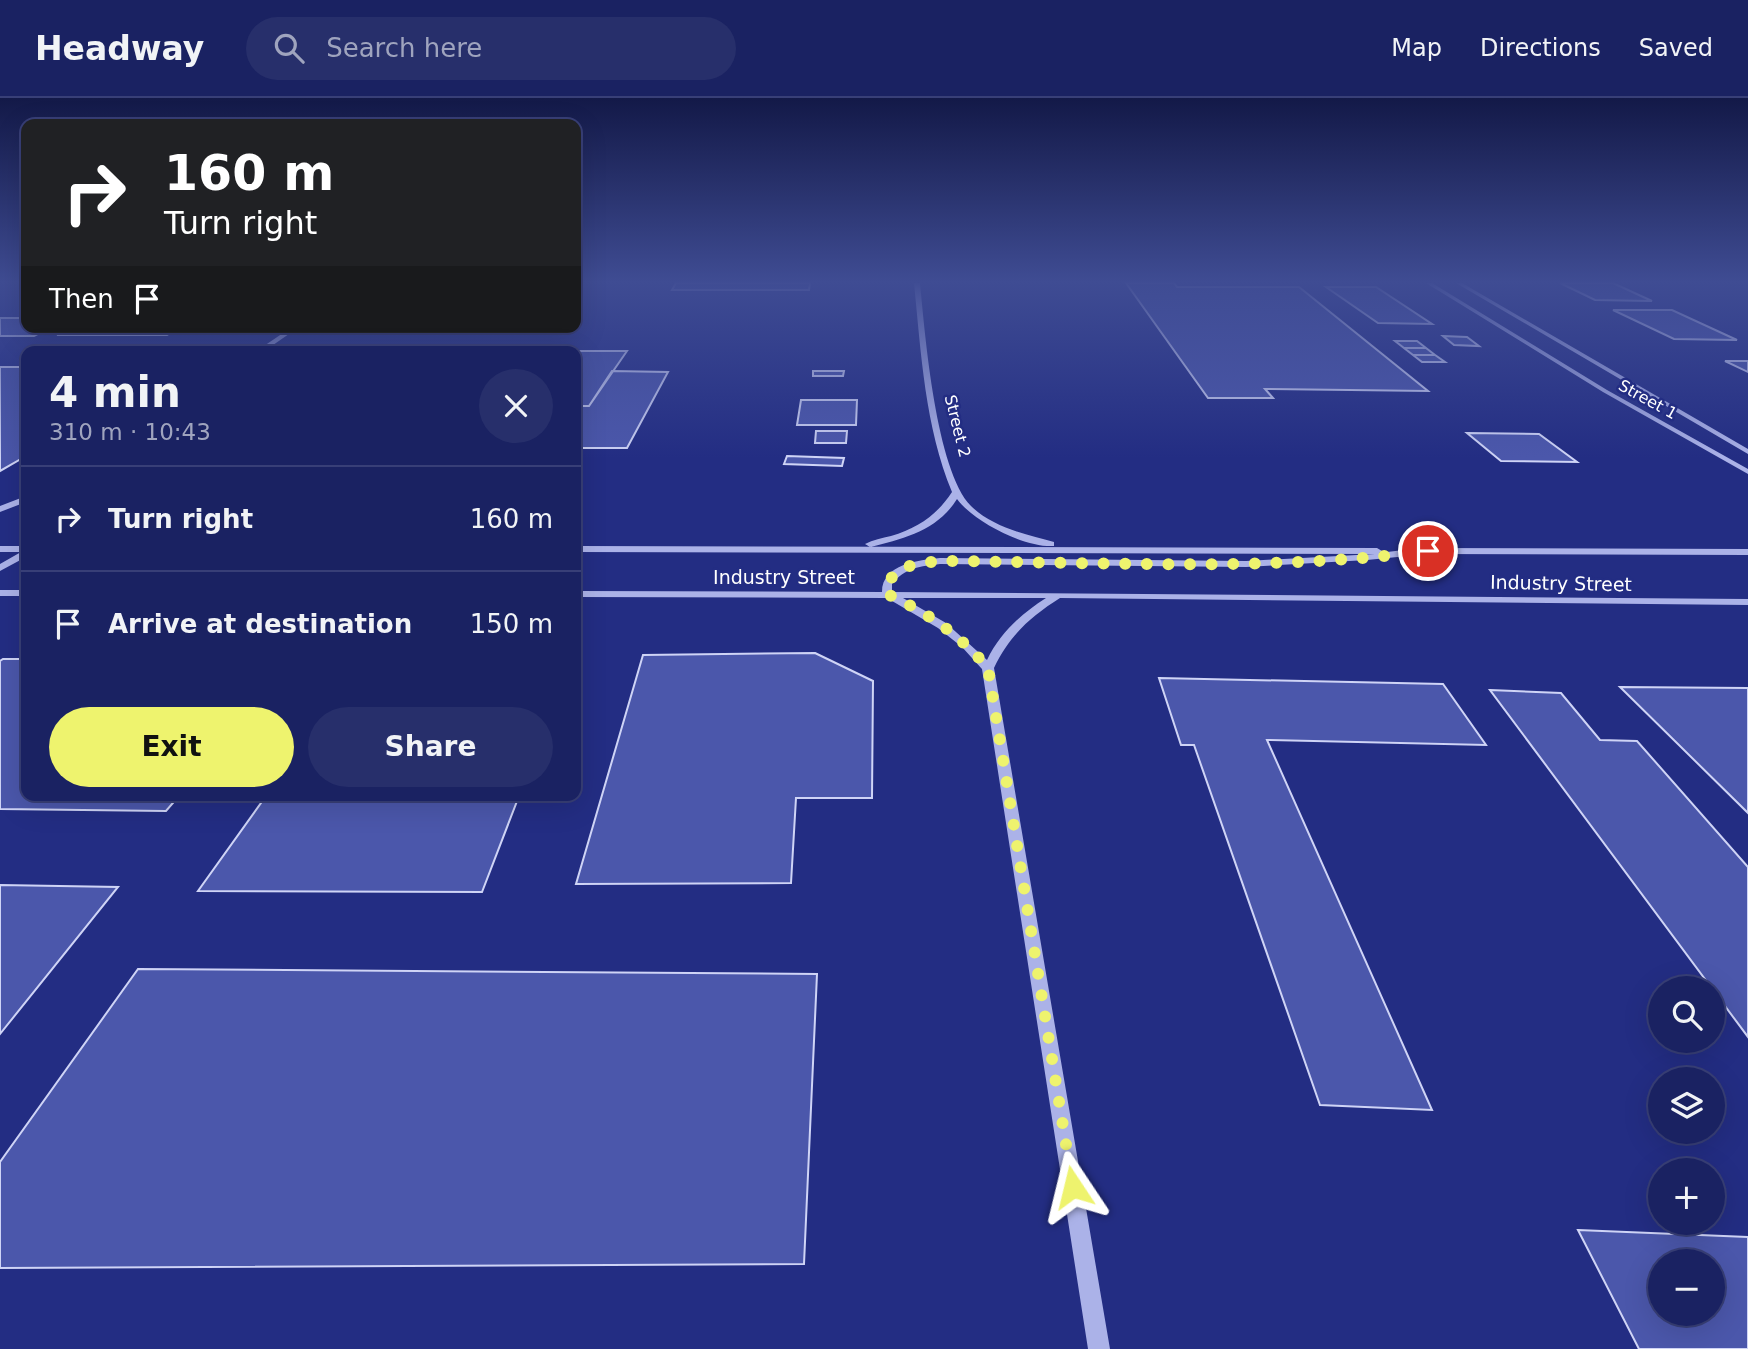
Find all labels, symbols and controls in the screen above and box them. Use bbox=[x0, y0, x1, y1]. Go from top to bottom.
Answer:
search box bbox=[246, 17, 736, 80]
text: Headway bbox=[35, 29, 204, 68]
icon: search bbox=[270, 29, 308, 67]
text: Search here bbox=[326, 33, 482, 63]
text: Map bbox=[1391, 34, 1442, 62]
text: Directions bbox=[1480, 34, 1601, 62]
text: Saved bbox=[1639, 34, 1713, 62]
text: 160 m bbox=[164, 145, 334, 202]
icon: right bbox=[49, 147, 140, 238]
text: Turn right bbox=[164, 204, 317, 242]
icon: arrive bbox=[128, 280, 166, 318]
text: Then bbox=[49, 284, 114, 314]
text: 4 min bbox=[49, 368, 181, 417]
button: close bbox=[479, 369, 553, 443]
street label: Street 1 bbox=[1615, 376, 1680, 423]
street label: Street 2 bbox=[941, 393, 974, 459]
text: 310 m · 10:43 bbox=[49, 419, 211, 445]
icon: right bbox=[49, 500, 87, 538]
text: Turn right bbox=[108, 504, 253, 534]
text: 160 m bbox=[470, 504, 553, 534]
pin bbox=[1398, 521, 1458, 581]
icon: arrive bbox=[1409, 532, 1447, 570]
street label: Industry Street bbox=[713, 566, 855, 588]
street label: Industry Street bbox=[1490, 571, 1632, 595]
icon: arrive bbox=[49, 605, 87, 643]
text: Arrive at destination bbox=[108, 609, 412, 639]
text: 150 m bbox=[470, 609, 553, 639]
button: Exit bbox=[49, 707, 294, 787]
button: Share bbox=[308, 707, 553, 787]
map controls bbox=[1648, 976, 1725, 1326]
button: search bbox=[1648, 976, 1725, 1053]
button: layers bbox=[1648, 1067, 1725, 1144]
position arrow bbox=[1036, 1150, 1110, 1224]
button: + bbox=[1648, 1158, 1725, 1235]
button: − bbox=[1648, 1249, 1725, 1326]

